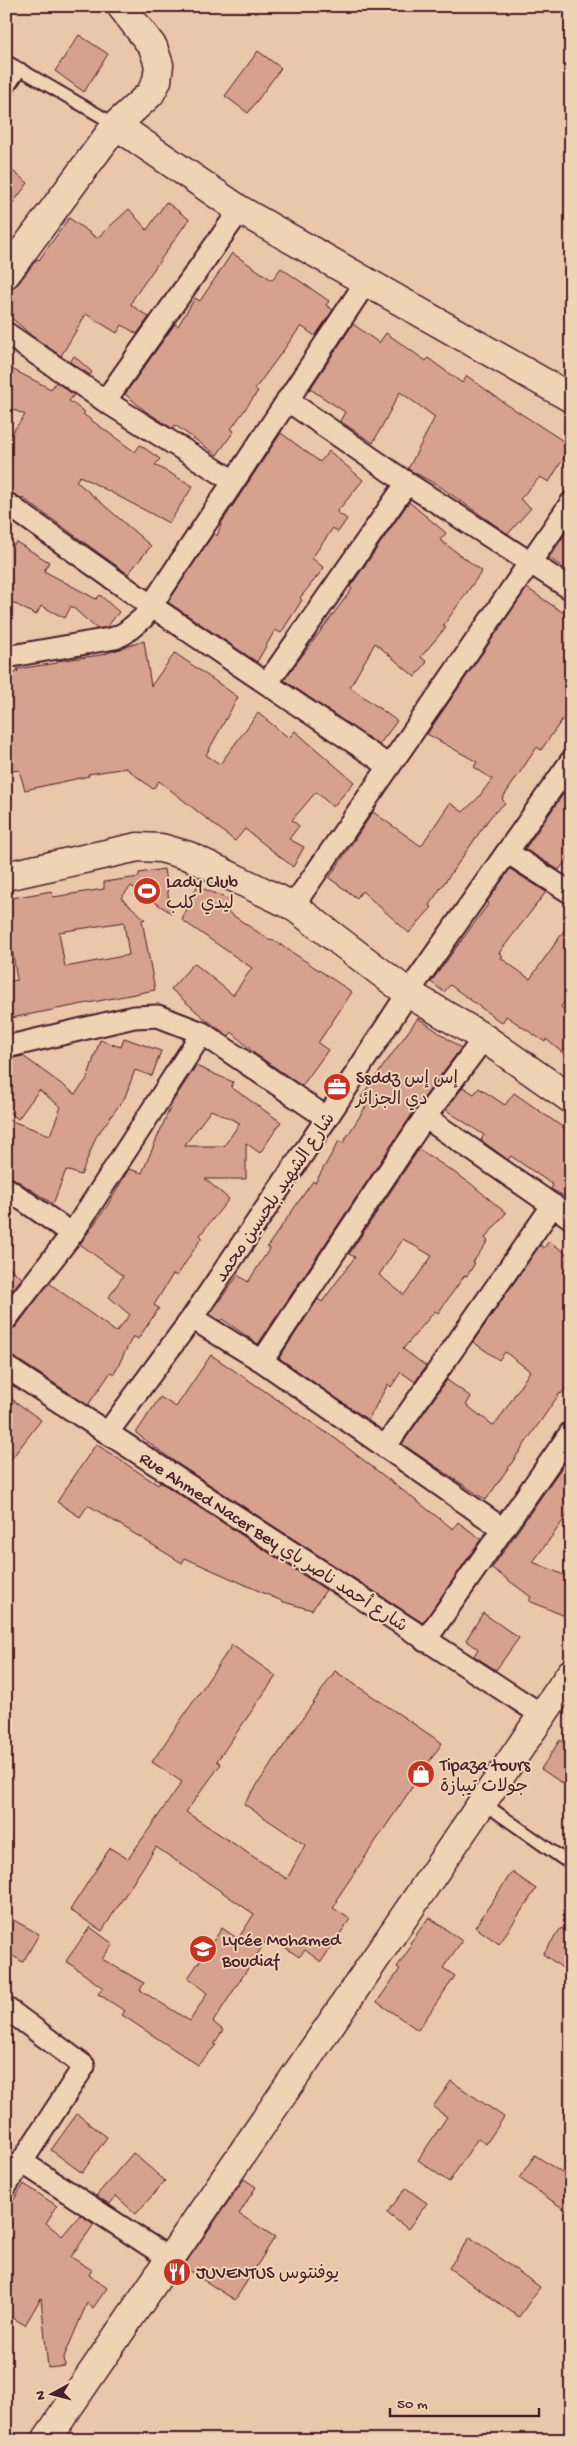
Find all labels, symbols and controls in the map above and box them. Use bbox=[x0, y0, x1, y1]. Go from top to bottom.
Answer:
place label: Lady Club ليدي كلب bbox=[166, 873, 238, 915]
sports icon: Lady Club ليدي كلب bbox=[132, 876, 162, 906]
place label: Ssddz إس إس دي الجزائر bbox=[354, 1069, 458, 1111]
office icon: Ssddz إس إس دي الجزائر bbox=[322, 1072, 352, 1102]
street label: شارع الشهيد بلحسين محمد bbox=[211, 1110, 341, 1287]
street label: Rue Ahmed Nacer Bey شارع أحمد ناصر باي bbox=[135, 1447, 412, 1638]
place label: Tipaza tours جولات تيبازة bbox=[439, 1756, 531, 1798]
shop icon: Tipaza tours جولات تيبازة bbox=[406, 1759, 436, 1789]
place label: Lycée Mohamed Boudiaf bbox=[221, 1931, 342, 1973]
school or university icon: Lycée Mohamed Boudiaf bbox=[188, 1934, 218, 1964]
restaurant icon: JUVENTUS يوفنتوس bbox=[162, 2257, 192, 2287]
place label: JUVENTUS يوفنتوس bbox=[196, 2264, 339, 2285]
north arrow bbox=[28, 2368, 78, 2418]
scale bar bbox=[390, 2386, 538, 2418]
text: N bbox=[33, 2390, 51, 2401]
text: 50 m bbox=[397, 2396, 428, 2414]

